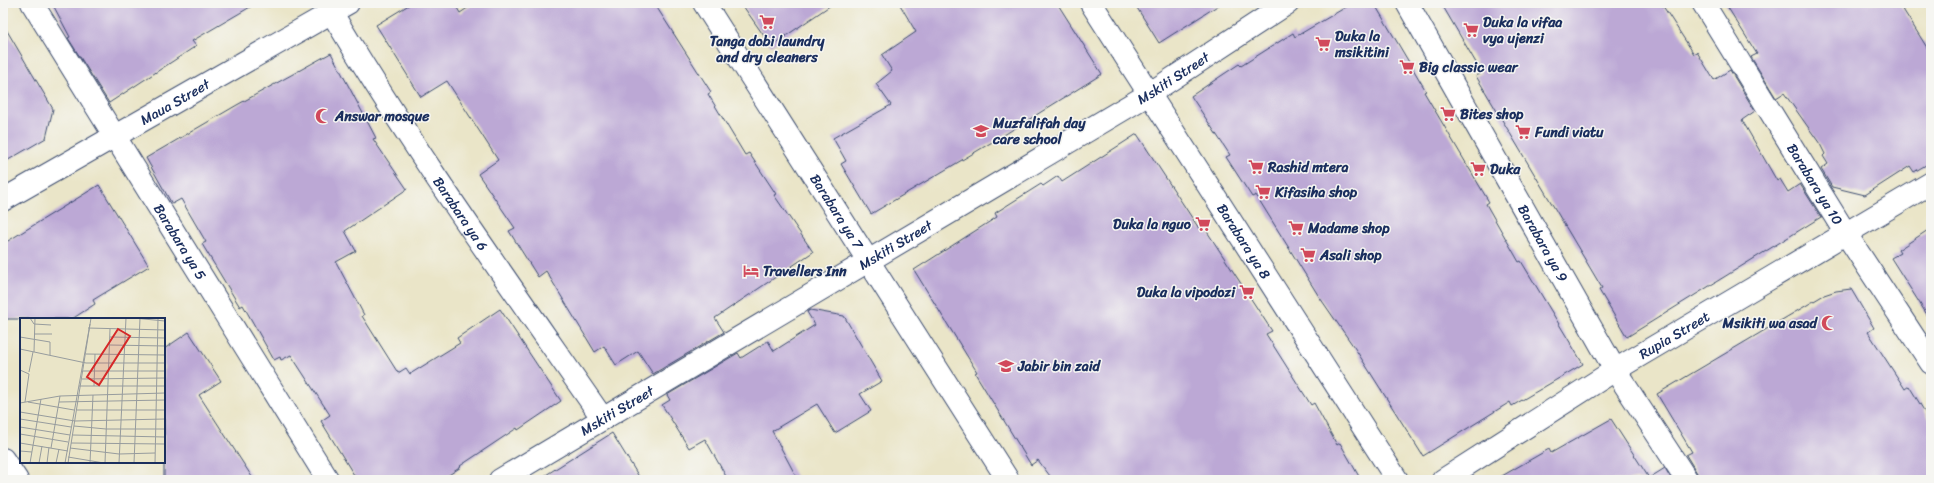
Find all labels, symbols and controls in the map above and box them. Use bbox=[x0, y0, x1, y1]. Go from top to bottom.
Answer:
place label: Duka la vifaa vya ujenzi bbox=[1483, 10, 1563, 51]
supermarket icon: Tanga dobi laundry and dry cleaners bbox=[758, 13, 776, 31]
supermarket icon: Duka la vifaa vya ujenzi bbox=[1462, 21, 1480, 39]
place label: Duka la msikitini bbox=[1334, 24, 1390, 65]
place label: Tanga dobi laundry and dry cleaners bbox=[710, 29, 825, 70]
supermarket icon: Duka la msikitini bbox=[1314, 35, 1332, 53]
street label: Mskiti Street bbox=[1132, 44, 1216, 111]
place label: Big classic wear bbox=[1419, 55, 1519, 80]
supermarket icon: Big classic wear bbox=[1398, 58, 1416, 76]
street label: Maua Street bbox=[135, 71, 216, 132]
place label: Bites shop bbox=[1460, 102, 1524, 127]
place label: Answar mosque bbox=[334, 104, 430, 129]
supermarket icon: Bites shop bbox=[1439, 105, 1457, 123]
mosque icon: Answar mosque bbox=[314, 107, 332, 125]
place label: Muzfalifah day care school bbox=[992, 111, 1086, 152]
place label: Fundi viatu bbox=[1534, 120, 1604, 145]
school or university icon: Muzfalifah day care school bbox=[972, 122, 990, 140]
supermarket icon: Fundi viatu bbox=[1514, 123, 1532, 141]
street label: Barabara ya 10 bbox=[1780, 138, 1850, 230]
place label: Rashid mtera bbox=[1267, 155, 1349, 180]
place label: Duka bbox=[1490, 157, 1521, 182]
supermarket icon: Rashid mtera bbox=[1247, 158, 1265, 176]
supermarket icon: Duka bbox=[1469, 160, 1487, 178]
street label: Barabara ya 7 bbox=[803, 169, 871, 255]
street label: Barabara ya 6 bbox=[426, 171, 495, 256]
place label: Kifasiha shop bbox=[1274, 180, 1358, 205]
supermarket icon: Kifasiha shop bbox=[1254, 183, 1272, 201]
street label: Barabara ya 8 bbox=[1210, 198, 1278, 285]
street label: Barabara ya 5 bbox=[147, 199, 214, 285]
street label: Barabara ya 9 bbox=[1511, 199, 1575, 287]
street label: Mskiti Street bbox=[853, 212, 938, 277]
place label: Duka la nguo bbox=[1113, 212, 1192, 237]
supermarket icon: Duka la nguo bbox=[1194, 215, 1212, 233]
place label: Madame shop bbox=[1307, 216, 1390, 241]
supermarket icon: Madame shop bbox=[1287, 219, 1305, 237]
place label: Asali shop bbox=[1319, 243, 1382, 268]
supermarket icon: Asali shop bbox=[1299, 246, 1317, 264]
place label: Travellers Inn bbox=[763, 259, 847, 284]
hotel icon: Travellers Inn bbox=[742, 262, 760, 280]
place label: Duka la vipodozi bbox=[1137, 280, 1236, 305]
supermarket icon: Duka la vipodozi bbox=[1238, 283, 1256, 301]
street label: Rupia Street bbox=[1634, 304, 1715, 366]
place label: Msikiti wa asad bbox=[1722, 311, 1819, 336]
mosque icon: Msikiti wa asad bbox=[1820, 314, 1838, 332]
inset map bbox=[20, 318, 165, 463]
place label: Jabir bin zaid bbox=[1017, 354, 1102, 379]
school or university icon: Jabir bin zaid bbox=[997, 357, 1015, 375]
street label: Mskiti Street bbox=[575, 378, 660, 442]

